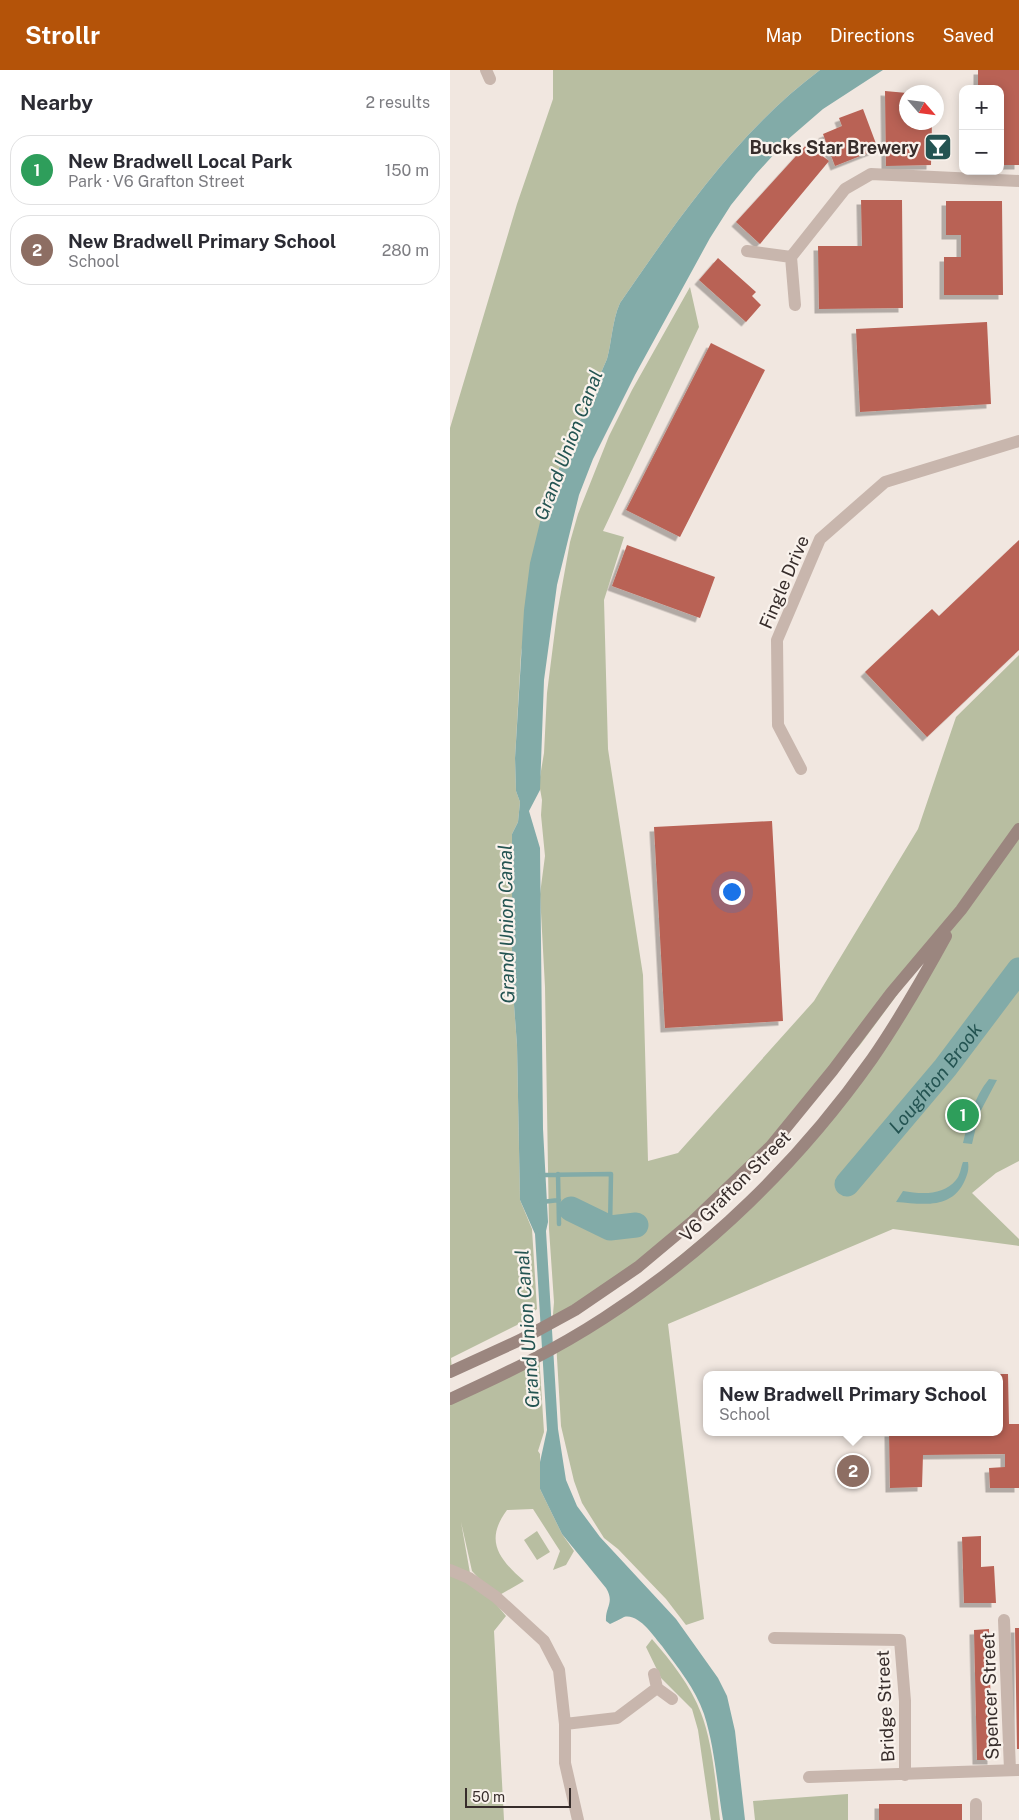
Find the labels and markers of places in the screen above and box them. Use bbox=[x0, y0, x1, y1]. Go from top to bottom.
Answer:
bar icon: Bucks Star Brewery bbox=[923, 132, 953, 162]
place label: Bucks Star Brewery bbox=[749, 137, 919, 158]
pin: 1 bbox=[947, 1096, 979, 1134]
pin: 2 bbox=[837, 1452, 869, 1490]

